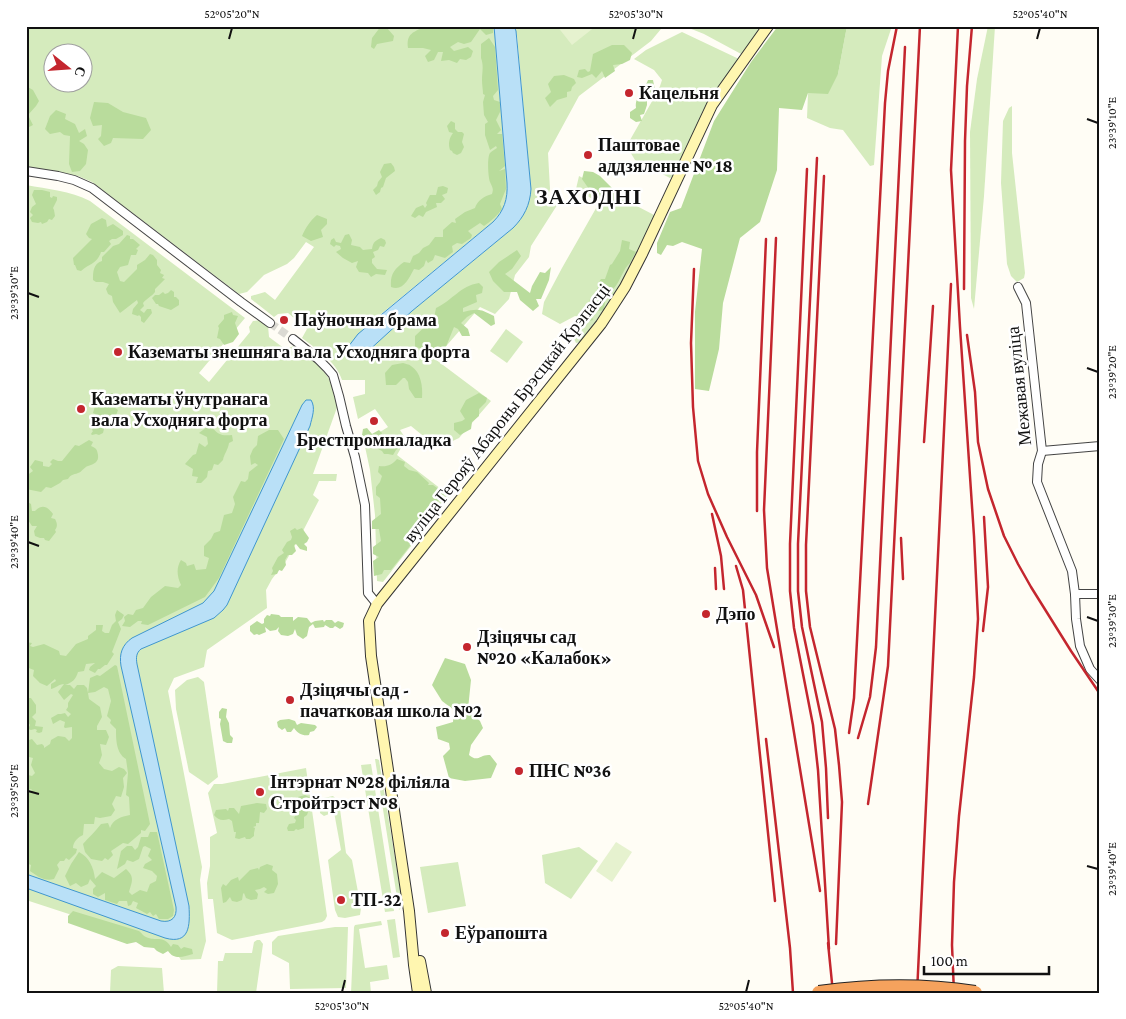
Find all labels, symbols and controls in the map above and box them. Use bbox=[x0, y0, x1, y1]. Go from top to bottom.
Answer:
text: 52°05'20"N bbox=[204, 7, 260, 21]
text: 52°05'30"N bbox=[608, 7, 664, 21]
text: 52°05'40"N bbox=[1012, 7, 1068, 21]
north arrow bbox=[42, 42, 92, 92]
text: С bbox=[71, 65, 90, 79]
place label: Кацельня bbox=[639, 83, 719, 103]
marker: Кацельня bbox=[623, 87, 635, 99]
text: 23°39'10"E bbox=[1105, 96, 1119, 149]
place label: Паштовае аддзяленне № 18 bbox=[598, 135, 733, 176]
marker: Паштовае аддзяленне № 18 bbox=[582, 149, 594, 161]
district label: ЗАХОДНІ bbox=[536, 184, 642, 209]
text: 23°39'30"E bbox=[7, 266, 21, 320]
street label: вуліца Герояў Абароны Брэсцкай Крэпасці bbox=[400, 280, 614, 546]
place label: Паўночная брама bbox=[294, 310, 437, 330]
marker: Паўночная брама bbox=[278, 314, 290, 326]
street label: Межавая вуліца bbox=[1003, 325, 1035, 447]
place label: Казематы знешняга вала Усходняга форта bbox=[128, 342, 470, 362]
text: 23°39'20"E bbox=[1105, 345, 1119, 399]
marker: Казематы знешняга вала Усходняга форта bbox=[112, 346, 124, 358]
place label: Казематы ўнутранага вала Усходняга форта bbox=[91, 389, 268, 430]
marker: Казематы ўнутранага вала Усходняга форта bbox=[75, 403, 87, 415]
marker: Брестпромналадка bbox=[368, 415, 380, 427]
place label: Брестпромналадка bbox=[296, 430, 452, 450]
text: 23°39'40"E bbox=[7, 515, 21, 569]
text: 23°39'30"E bbox=[1105, 594, 1119, 648]
place label: Дэпо bbox=[716, 604, 756, 624]
marker: Дэпо bbox=[700, 608, 712, 620]
place label: Дзіцячы сад №20 «Калабок» bbox=[477, 627, 612, 668]
marker: Дзіцячы сад №20 «Калабок» bbox=[461, 641, 473, 653]
place label: Дзіцячы сад - пачатковая школа №2 bbox=[300, 680, 482, 721]
marker: Дзіцячы сад - пачатковая школа №2 bbox=[284, 694, 296, 706]
place label: ПНС №36 bbox=[529, 761, 611, 781]
text: 23°39'50"E bbox=[7, 764, 21, 818]
marker: ПНС №36 bbox=[513, 765, 525, 777]
place label: Інтэрнат №28 фiлiяла Стройтрэст №8 bbox=[270, 772, 450, 813]
marker: Інтэрнат №28 фiлiяла Стройтрэст №8 bbox=[254, 786, 266, 798]
text: 23°39'40"E bbox=[1105, 842, 1119, 896]
place label: ТП-32 bbox=[351, 890, 402, 910]
marker: ТП-32 bbox=[335, 894, 347, 906]
place label: Еўрапошта bbox=[455, 923, 547, 943]
marker: Еўрапошта bbox=[439, 927, 451, 939]
scale bar bbox=[924, 944, 1048, 976]
text: 100 m bbox=[931, 953, 968, 969]
text: 52°05'30"N bbox=[314, 999, 370, 1013]
text: 52°05'40"N bbox=[718, 999, 774, 1013]

